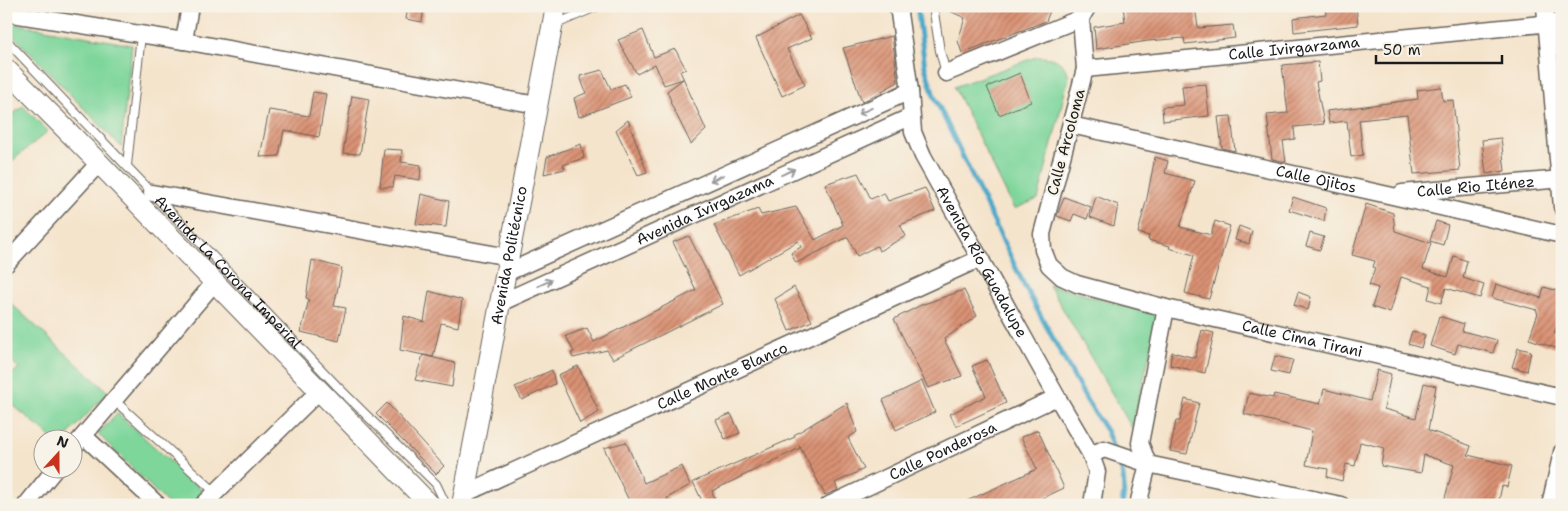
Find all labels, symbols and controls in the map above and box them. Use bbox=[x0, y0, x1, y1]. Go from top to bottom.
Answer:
street label: Calle Ivirgarzama bbox=[1227, 32, 1361, 65]
scale bar bbox=[1376, 32, 1502, 64]
text: 50 m bbox=[1383, 40, 1421, 60]
street label: Calle Arcoloma bbox=[1042, 86, 1090, 198]
one-way arrow bbox=[858, 106, 873, 116]
street label: Calle Ojitos bbox=[1274, 161, 1358, 198]
one-way arrow bbox=[780, 167, 795, 177]
street label: Avenida Ivirgazama bbox=[633, 170, 777, 250]
street label: Calle Rio Iténez bbox=[1416, 171, 1536, 202]
one-way arrow bbox=[710, 173, 725, 183]
street label: Avenida Río Guadalupe bbox=[932, 183, 1032, 341]
street label: Avenida Politécnico bbox=[486, 184, 532, 326]
street label: Avenida La Corona Imperial bbox=[150, 191, 306, 353]
one-way arrow bbox=[537, 277, 552, 287]
street label: Calle Cima Tirani bbox=[1240, 315, 1365, 362]
street label: Calle Monte Blanco bbox=[654, 338, 791, 415]
street label: Calle Ponderosa bbox=[886, 417, 1000, 485]
north arrow bbox=[32, 428, 82, 478]
text: N bbox=[54, 431, 71, 452]

